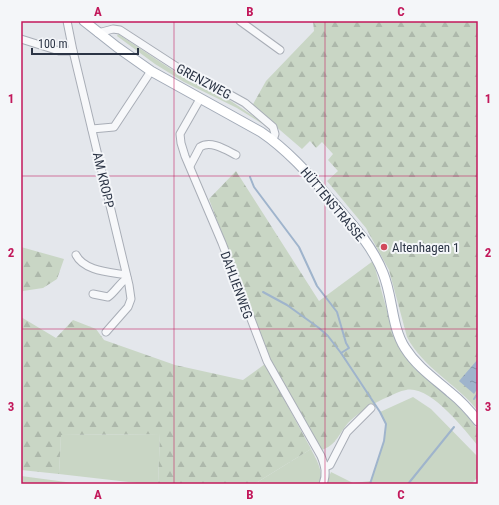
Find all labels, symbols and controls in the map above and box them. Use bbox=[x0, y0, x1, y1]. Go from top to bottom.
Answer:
text: A bbox=[94, 4, 102, 19]
text: B bbox=[246, 4, 254, 19]
text: C bbox=[397, 4, 405, 19]
scale bar bbox=[32, 30, 138, 56]
text: 100 m bbox=[38, 37, 68, 51]
street label: GRENZWEG bbox=[174, 61, 234, 102]
text: 1 bbox=[8, 91, 14, 106]
text: 1 bbox=[485, 91, 491, 106]
street label: AM KROPP bbox=[90, 151, 117, 209]
street label: HÜTTENSTRASSE bbox=[298, 165, 368, 244]
place label: Altenhagen 1 bbox=[392, 240, 459, 255]
marker: Altenhagen 1 bbox=[379, 242, 389, 252]
text: 2 bbox=[8, 245, 15, 260]
text: 2 bbox=[485, 245, 492, 260]
street label: DAHLIENWEG bbox=[217, 249, 256, 321]
text: 3 bbox=[8, 399, 14, 414]
text: 3 bbox=[485, 399, 491, 414]
text: A bbox=[94, 487, 102, 502]
text: B bbox=[246, 487, 254, 502]
text: C bbox=[397, 487, 405, 502]

